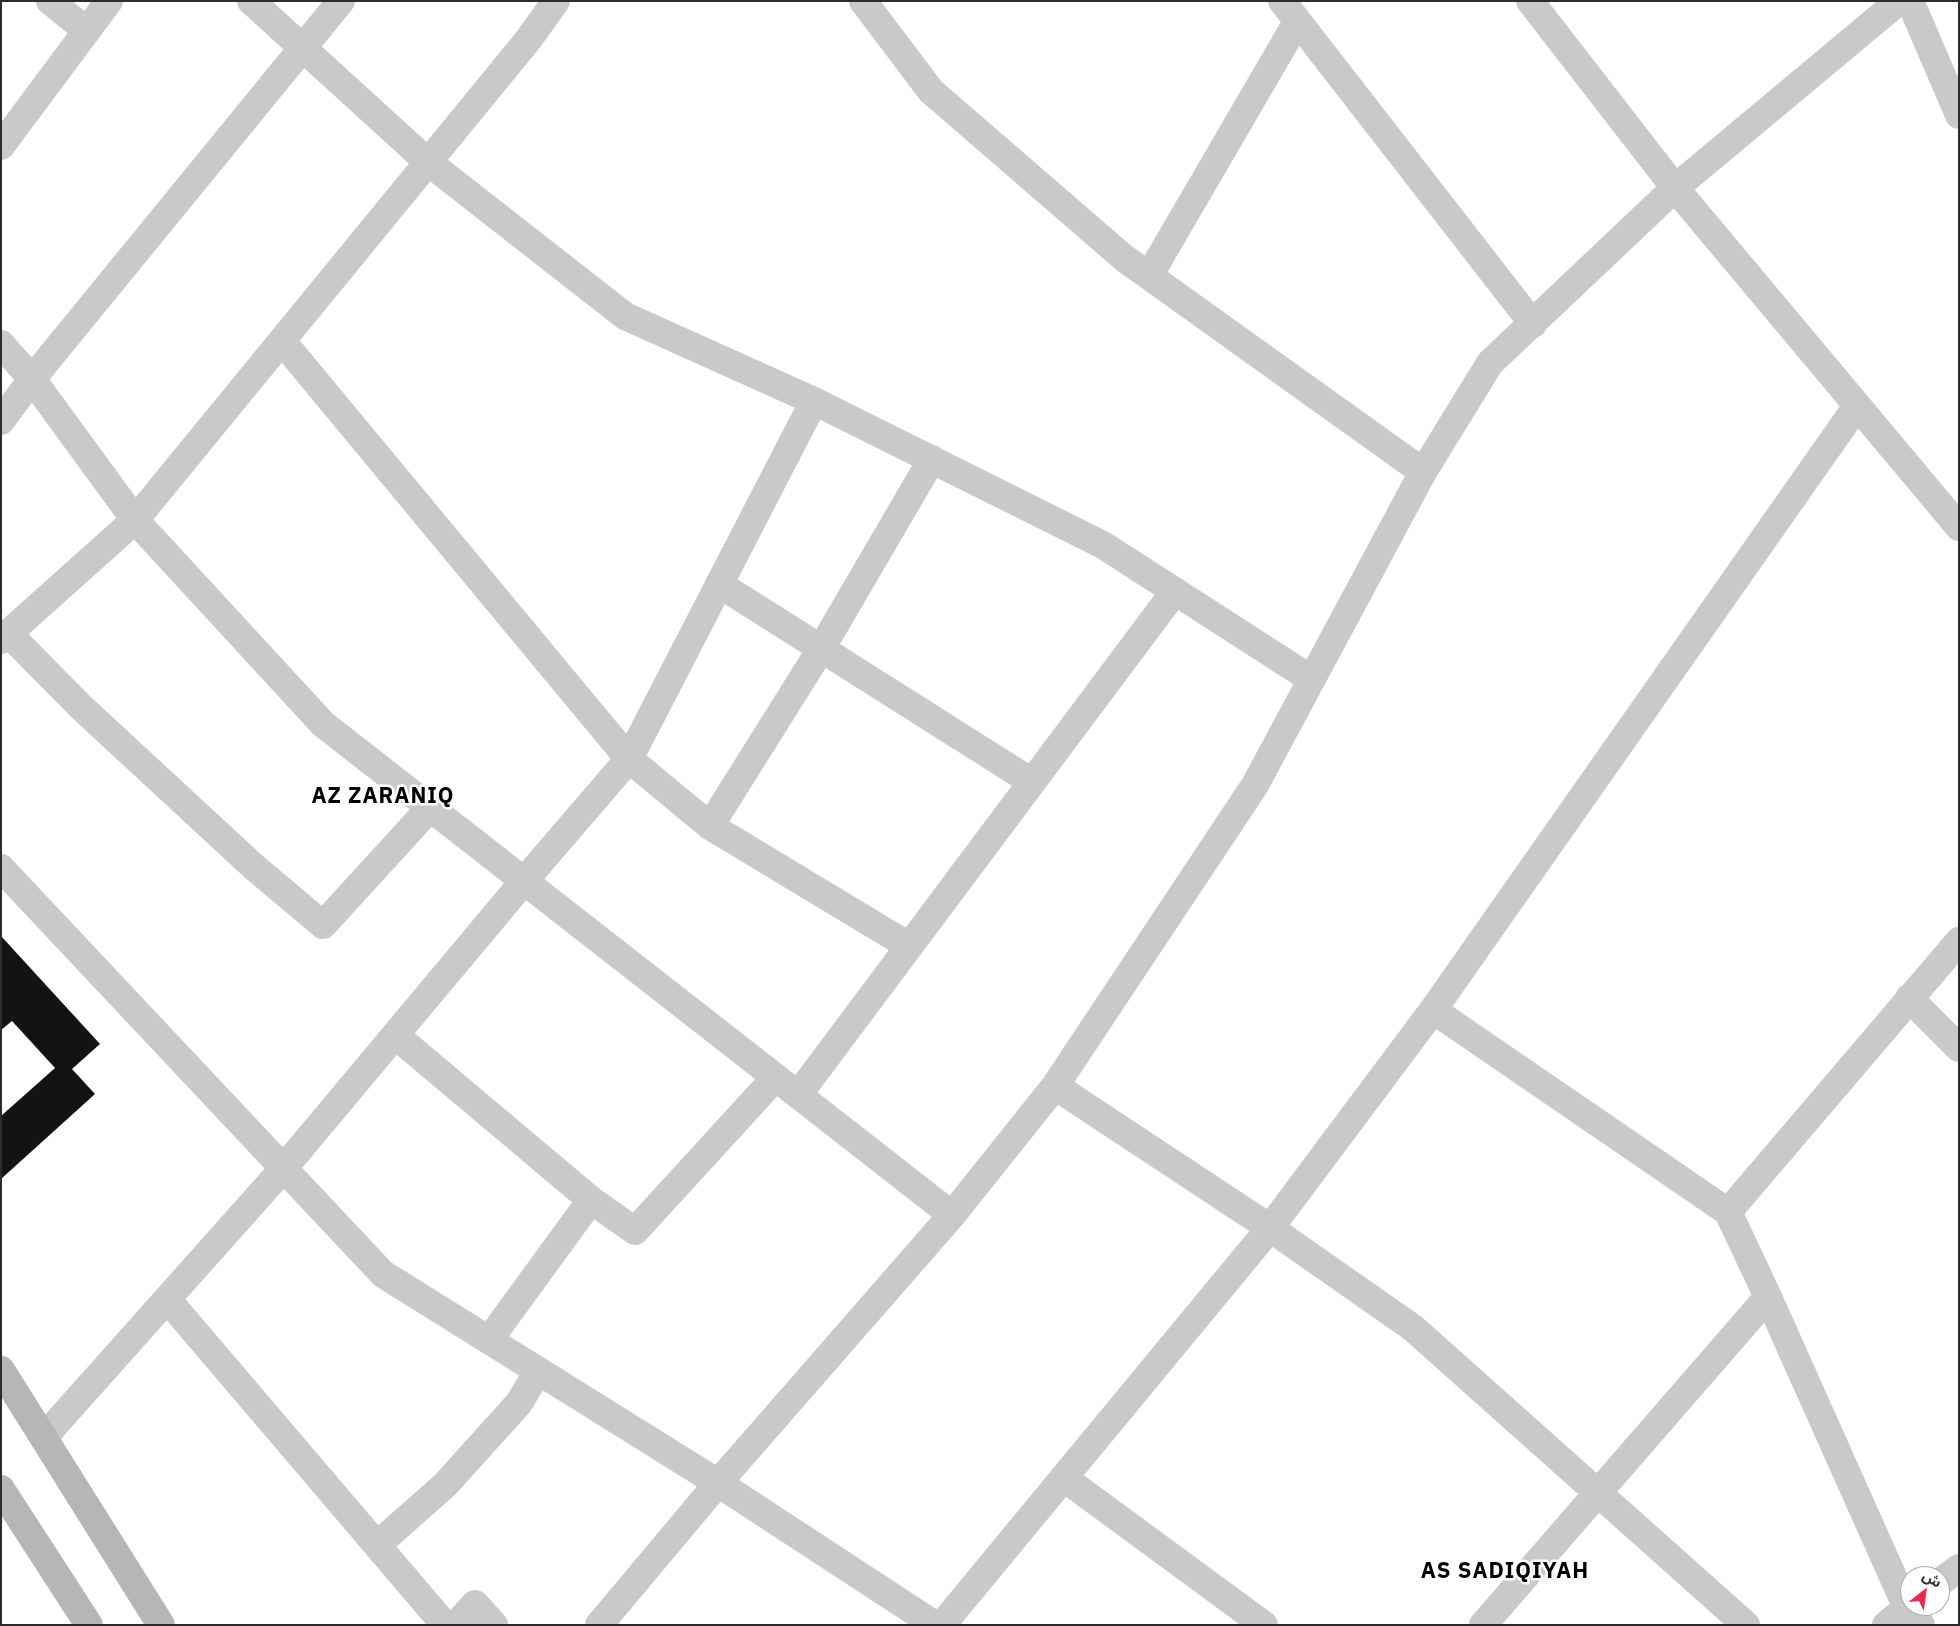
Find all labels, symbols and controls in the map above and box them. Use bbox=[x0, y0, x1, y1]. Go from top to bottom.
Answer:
district label: AZ ZARANIQ bbox=[310, 784, 456, 810]
district label: AS SADIQIYAH bbox=[1419, 1559, 1591, 1585]
north arrow bbox=[1900, 1566, 1950, 1616]
text: ش bbox=[1919, 1566, 1945, 1591]

